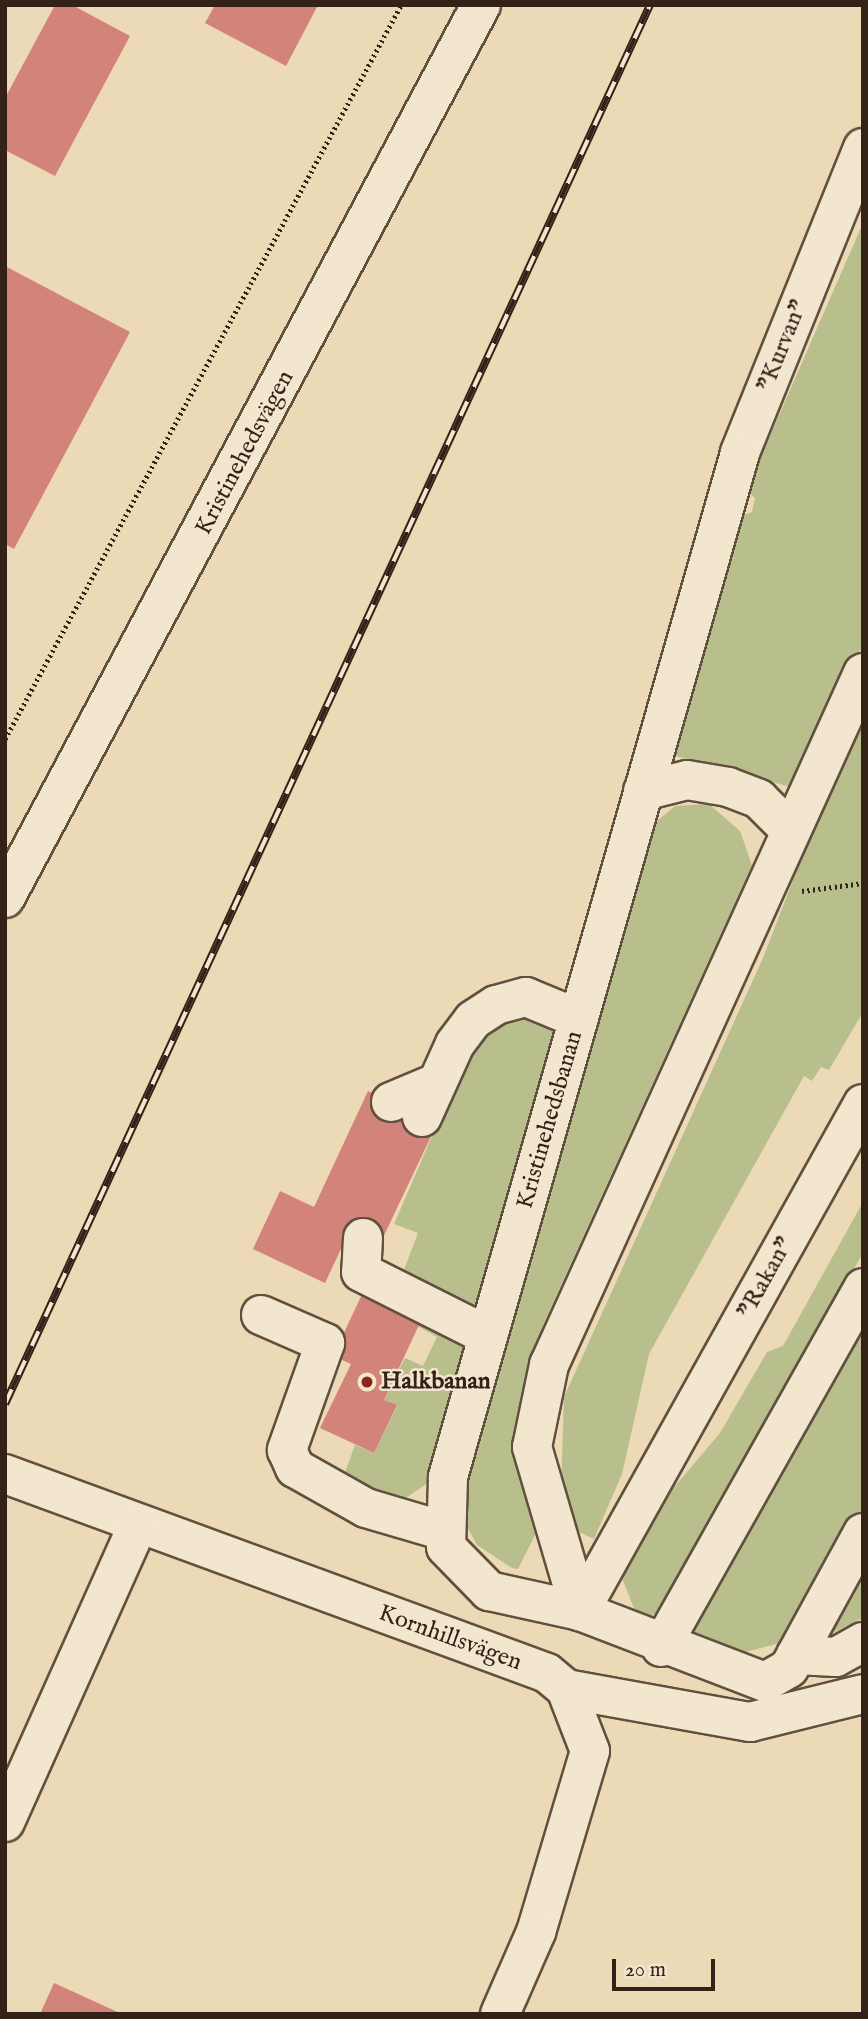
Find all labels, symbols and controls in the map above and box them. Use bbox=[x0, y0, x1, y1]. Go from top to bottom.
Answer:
street label: "Kurvan" bbox=[752, 296, 814, 396]
street label: Kristinehedsvägen bbox=[190, 366, 300, 540]
street label: Kristinehedsbanan bbox=[511, 1028, 589, 1212]
street label: "Rakan" bbox=[732, 1232, 800, 1324]
place label: Halkbanan bbox=[381, 1368, 491, 1396]
marker: Halkbanan bbox=[359, 1374, 375, 1390]
street label: Kornhillsvägen bbox=[374, 1599, 526, 1677]
scale bar bbox=[616, 1946, 719, 1990]
text: 20 m bbox=[625, 1957, 666, 1984]

